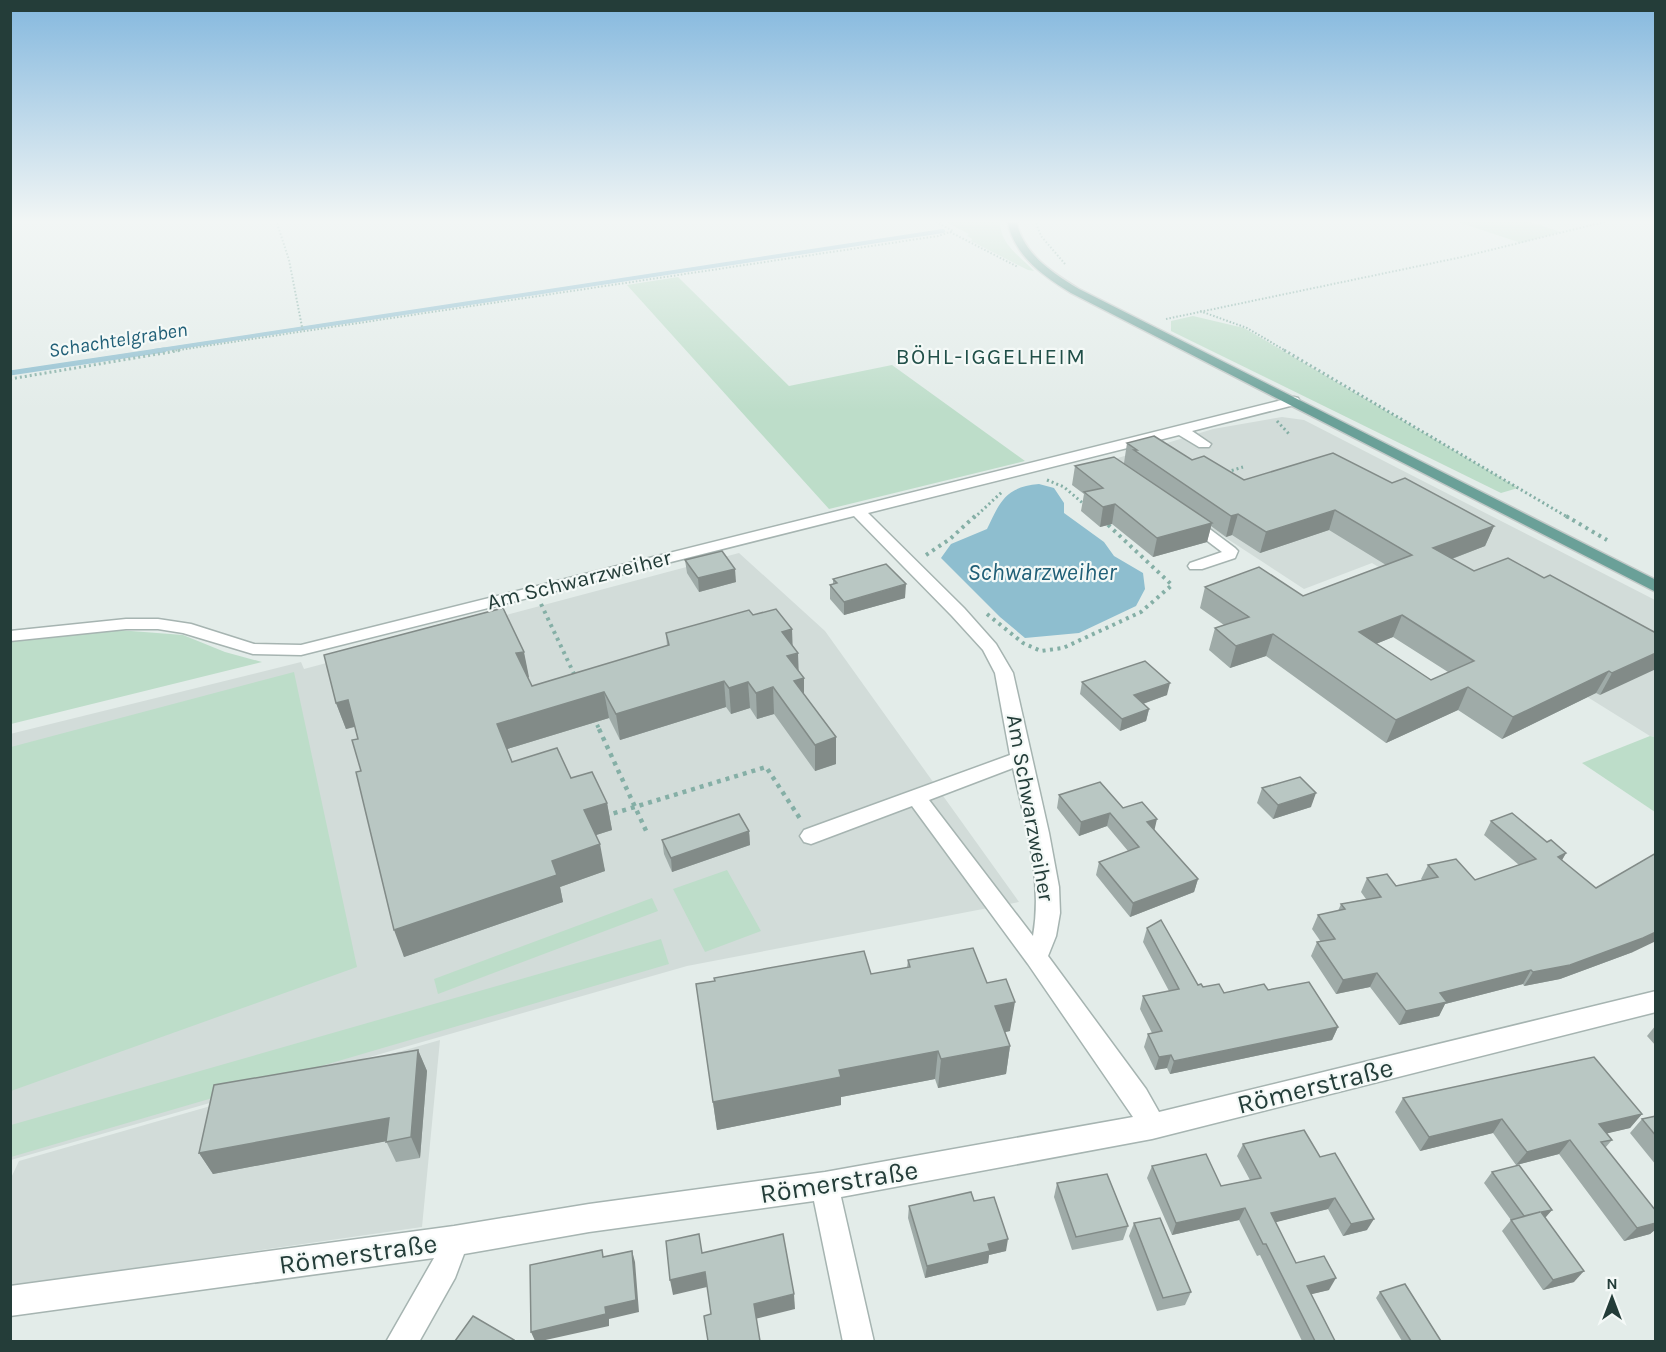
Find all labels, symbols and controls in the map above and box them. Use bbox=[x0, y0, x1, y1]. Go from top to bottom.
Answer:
water label: Schachtelgraben bbox=[47, 318, 189, 362]
district label: BÖHL-IGGELHEIM bbox=[896, 344, 1086, 370]
street label: Am Schwarzweiher bbox=[484, 544, 674, 615]
water label: Schwarzweiher bbox=[967, 558, 1117, 586]
street label: Am Schwarzweiher bbox=[1001, 713, 1059, 903]
street label: Römerstraße bbox=[1234, 1051, 1396, 1121]
street label: Römerstraße bbox=[758, 1154, 920, 1210]
street label: Römerstraße bbox=[277, 1227, 439, 1281]
north arrow bbox=[1582, 1268, 1642, 1328]
text: N bbox=[1606, 1274, 1618, 1293]

